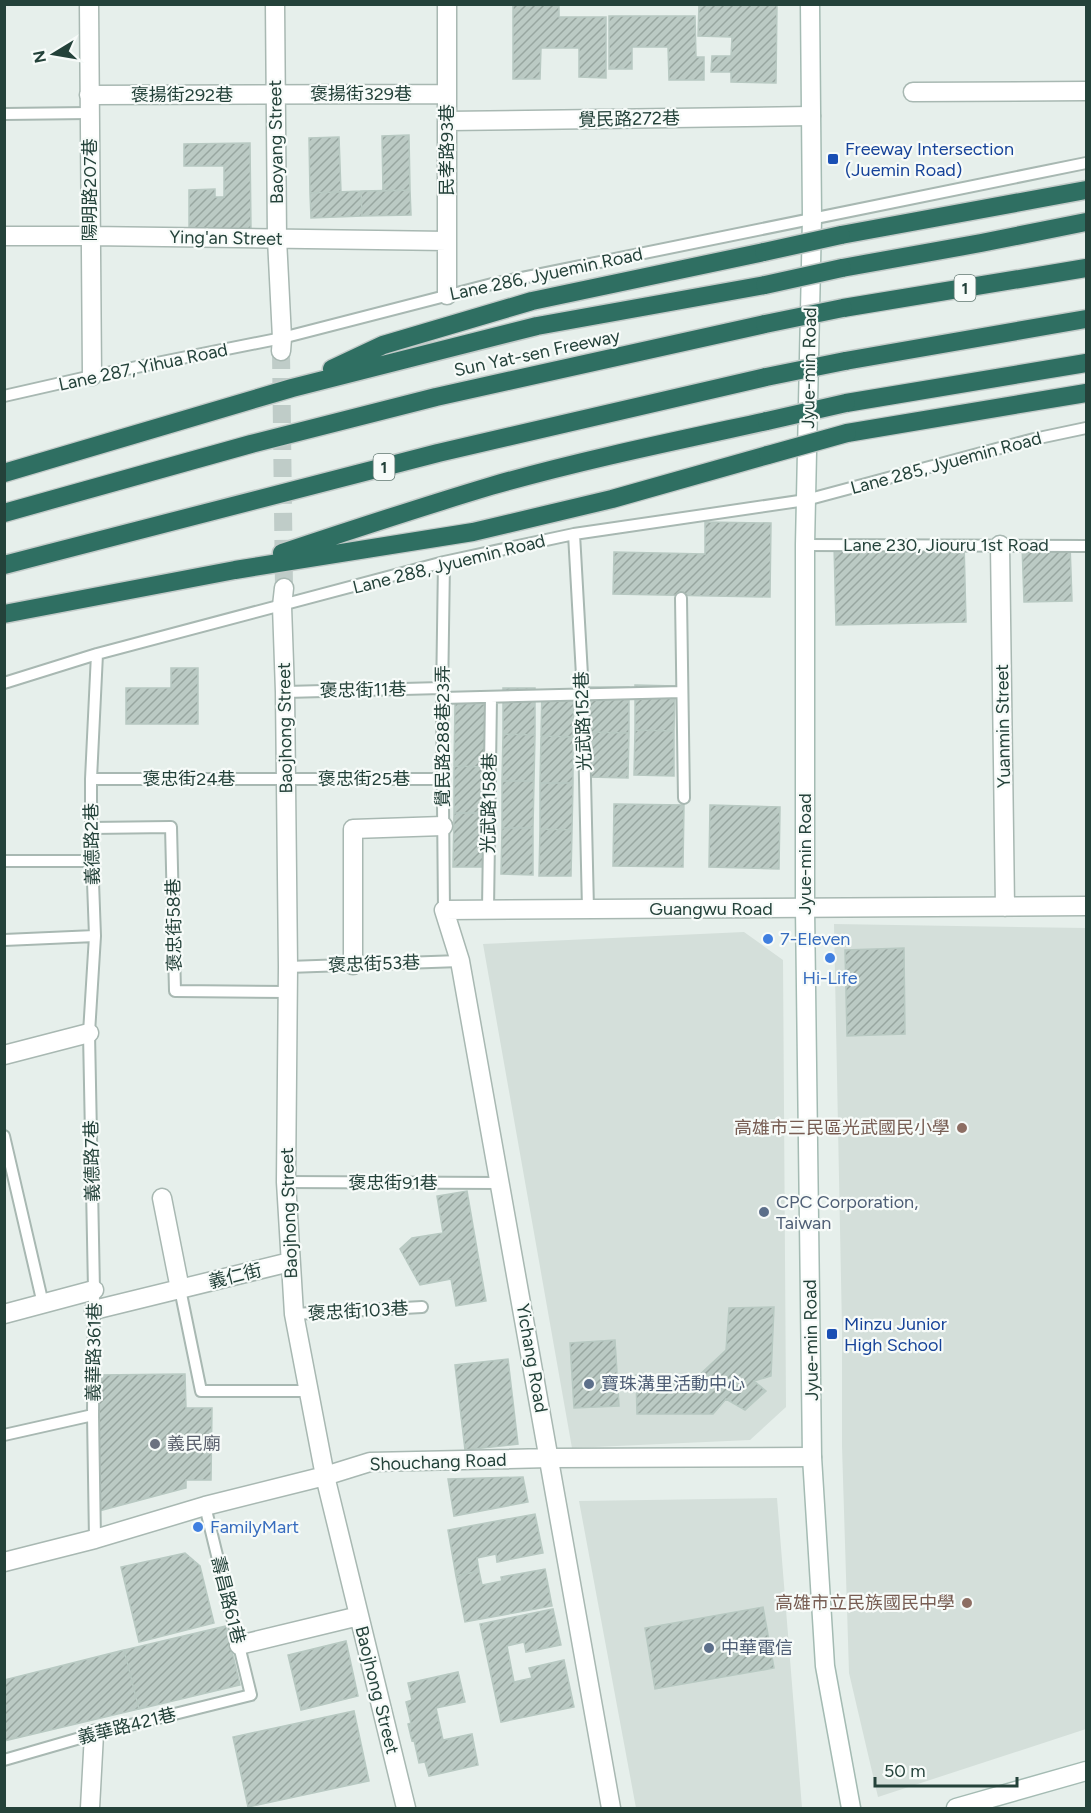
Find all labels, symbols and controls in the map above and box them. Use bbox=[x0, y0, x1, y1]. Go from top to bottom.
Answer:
north arrow bbox=[24, 24, 84, 84]
text: N bbox=[29, 49, 50, 65]
street label: Baoyang Street bbox=[264, 79, 288, 204]
street label: 褒揚街329巷 bbox=[310, 83, 412, 105]
street label: 褒揚街292巷 bbox=[131, 84, 233, 106]
street label: 民孝路93巷 bbox=[436, 104, 458, 196]
street label: 覺民路272巷 bbox=[578, 107, 680, 131]
street label: 陽明路207巷 bbox=[79, 138, 101, 242]
place label: Freeway Intersection (Juemin Road) bbox=[845, 138, 1014, 181]
marker: Freeway Intersection (Juemin Road) bbox=[826, 152, 840, 166]
street label: Ying'an Street bbox=[169, 226, 283, 250]
street label: Lane 286, Jyuemin Road bbox=[448, 243, 644, 305]
road number: 1 bbox=[954, 275, 976, 301]
street label: Jyue-min Road bbox=[797, 307, 821, 429]
street label: Sun Yat-sen Freeway bbox=[452, 325, 622, 381]
street label: Lane 287, Yihua Road bbox=[56, 338, 230, 396]
street label: Lane 285, Jyuemin Road bbox=[848, 427, 1044, 499]
road number: 1 bbox=[374, 454, 394, 480]
street label: Lane 288, Jyuemin Road bbox=[350, 529, 548, 599]
street label: Lane 230, Jiouru 1st Road bbox=[843, 534, 1049, 556]
street label: Baojhong Street bbox=[273, 662, 297, 794]
street label: Yuanmin Street bbox=[991, 664, 1015, 788]
street label: 覺民路288巷23弄 bbox=[432, 665, 454, 807]
street label: 光武路152巷 bbox=[570, 671, 596, 771]
street label: 褒忠街11巷 bbox=[319, 678, 407, 702]
street label: 光武路158巷 bbox=[477, 752, 501, 854]
street label: 褒忠街24巷 bbox=[142, 768, 236, 790]
street label: 褒忠街25巷 bbox=[318, 768, 410, 790]
street label: Jyue-min Road bbox=[794, 793, 816, 915]
street label: 義德路2巷 bbox=[80, 803, 104, 885]
street label: 褒忠街58巷 bbox=[162, 878, 186, 972]
street label: Guangwu Road bbox=[649, 898, 773, 920]
place label: 7-Eleven bbox=[780, 928, 850, 950]
marker: 7-Eleven bbox=[761, 932, 775, 946]
street label: 褒忠街53巷 bbox=[328, 951, 420, 977]
marker: Hi-Life bbox=[823, 951, 837, 965]
place label: Hi-Life bbox=[802, 967, 858, 989]
place label: 高雄市三民區光武國民小學 bbox=[734, 1117, 950, 1139]
street label: 義德路7巷 bbox=[80, 1120, 104, 1202]
marker: 高雄市三民區光武國民小學 bbox=[955, 1121, 969, 1135]
street label: Baojhong Street bbox=[276, 1147, 302, 1279]
street label: 褒忠街91巷 bbox=[348, 1172, 438, 1194]
place label: CPC Corporation, Taiwan bbox=[776, 1191, 918, 1234]
marker: CPC Corporation, Taiwan bbox=[757, 1205, 771, 1219]
street label: 義仁街 bbox=[206, 1259, 264, 1293]
street label: Jyue-min Road bbox=[799, 1279, 823, 1401]
street label: 褒忠街103巷 bbox=[307, 1297, 409, 1325]
street label: 義華路361巷 bbox=[82, 1302, 106, 1402]
street label: Yichang Road bbox=[512, 1302, 552, 1414]
place label: Minzu Junior High School bbox=[844, 1313, 947, 1356]
marker: Minzu Junior High School bbox=[825, 1327, 839, 1341]
place label: 寶珠溝里活動中心 bbox=[601, 1373, 745, 1395]
marker: 寶珠溝里活動中心 bbox=[582, 1377, 596, 1391]
place label: 義民廟 bbox=[167, 1433, 221, 1455]
marker: 義民廟 bbox=[148, 1437, 162, 1451]
street label: Shouchang Road bbox=[369, 1449, 507, 1475]
place label: FamilyMart bbox=[210, 1516, 299, 1538]
marker: FamilyMart bbox=[191, 1520, 205, 1534]
street label: 壽昌路61巷 bbox=[206, 1554, 250, 1646]
place label: 高雄市立民族國民中學 bbox=[775, 1592, 955, 1614]
marker: 高雄市立民族國民中學 bbox=[960, 1596, 974, 1610]
street label: Baojhong Street bbox=[350, 1624, 404, 1757]
place label: 中華電信 bbox=[721, 1637, 793, 1659]
marker: 中華電信 bbox=[702, 1641, 716, 1655]
street label: 義華路421巷 bbox=[75, 1703, 179, 1749]
scale bar bbox=[875, 1750, 1018, 1788]
text: 50 m bbox=[884, 1760, 926, 1782]

